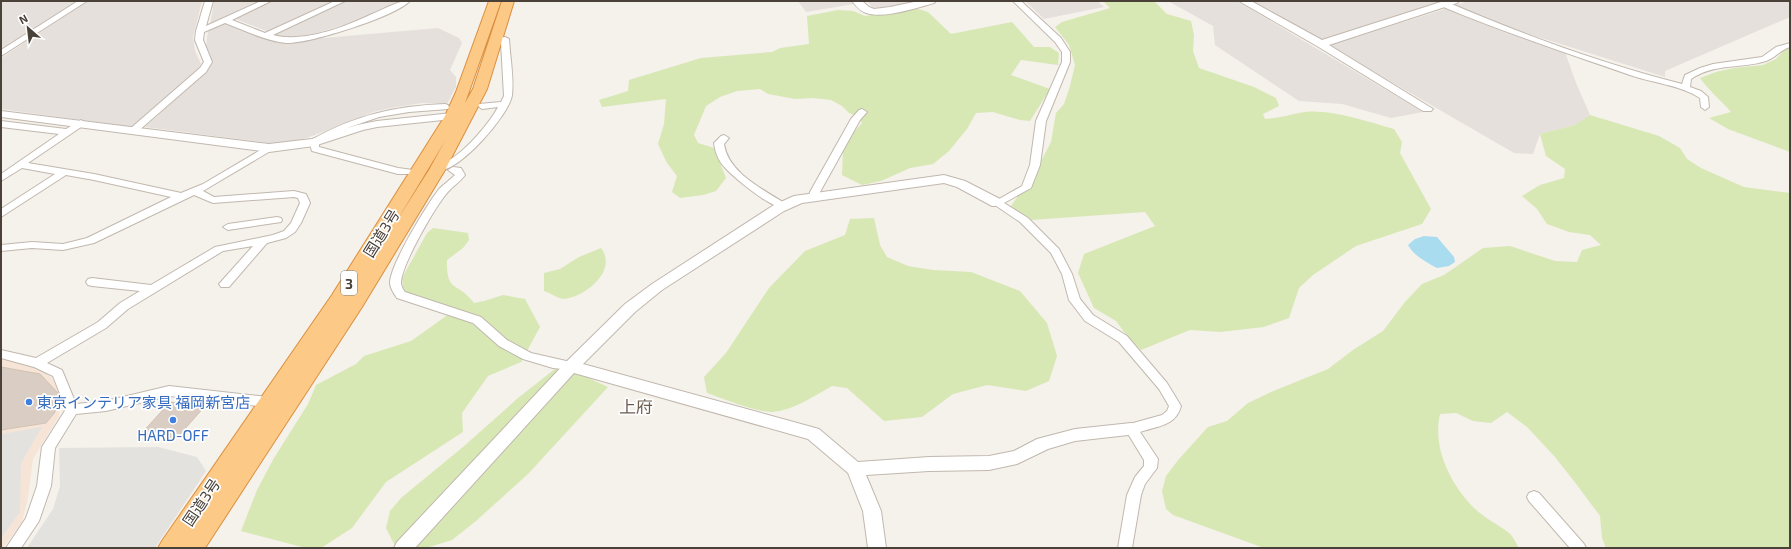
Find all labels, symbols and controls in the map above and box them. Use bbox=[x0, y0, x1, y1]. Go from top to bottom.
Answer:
north arrow bbox=[8, 8, 48, 48]
text: N bbox=[17, 11, 30, 26]
street label: 国道3号 bbox=[359, 206, 403, 260]
road number: 3 bbox=[341, 271, 357, 295]
place label: 東京インテリア家具 福岡新宮店 bbox=[37, 393, 250, 411]
district label: 上府 bbox=[619, 396, 653, 416]
marker: 東京インテリア家具 福岡新宮店 bbox=[24, 397, 34, 407]
marker: HARD-OFF bbox=[168, 415, 178, 425]
place label: HARD-OFF bbox=[137, 426, 209, 444]
street label: 国道3号 bbox=[179, 475, 223, 529]

